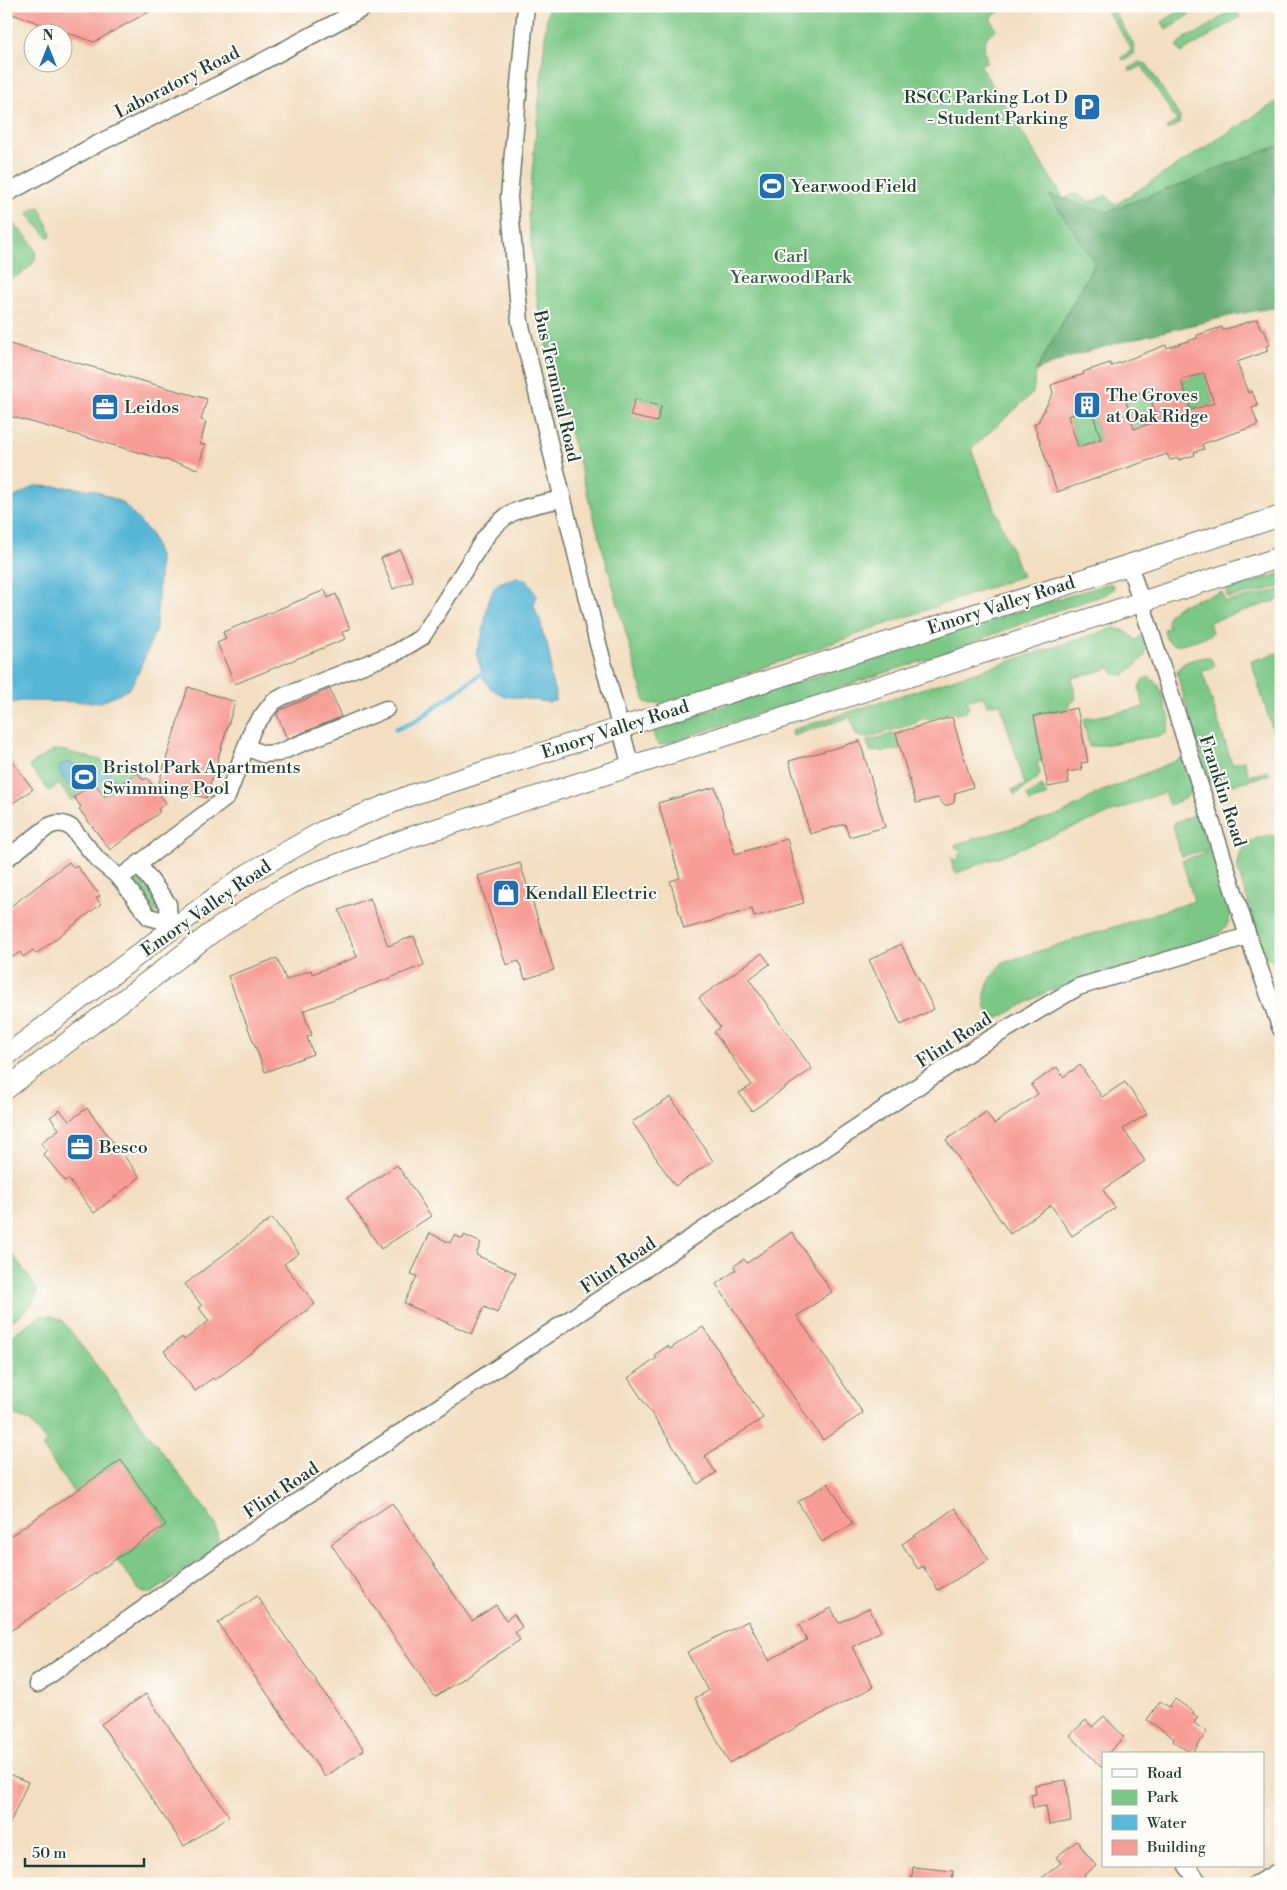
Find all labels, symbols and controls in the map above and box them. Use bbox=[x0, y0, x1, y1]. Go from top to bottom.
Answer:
north arrow bbox=[22, 22, 72, 72]
text: N bbox=[42, 27, 54, 45]
street label: Laboratory Road bbox=[111, 41, 244, 124]
place label: RSCC Parking Lot D - Student Parking bbox=[904, 86, 1069, 130]
parking icon: RSCC Parking Lot D - Student Parking bbox=[1072, 92, 1102, 122]
sports icon: Yearwood Field bbox=[757, 171, 787, 201]
place label: Yearwood Field bbox=[790, 175, 918, 198]
park label: Carl Yearwood Park bbox=[729, 245, 853, 289]
street label: Bus Terminal Road bbox=[528, 307, 585, 465]
place label: The Groves at Oak Ridge bbox=[1106, 384, 1208, 428]
building icon: The Groves at Oak Ridge bbox=[1072, 390, 1102, 420]
office icon: Leidos bbox=[90, 392, 120, 422]
place label: Leidos bbox=[124, 396, 179, 419]
street label: Emory Valley Road bbox=[925, 571, 1078, 640]
street label: Emory Valley Road bbox=[539, 695, 692, 764]
street label: Franklin Road bbox=[1194, 732, 1252, 851]
place label: Bristol Park Apartments Swimming Pool bbox=[102, 756, 301, 800]
sports icon: Bristol Park Apartments Swimming Pool bbox=[69, 762, 99, 792]
street label: Emory Valley Road bbox=[137, 855, 276, 962]
shop icon: Kendall Electric bbox=[491, 878, 521, 908]
place label: Kendall Electric bbox=[525, 882, 657, 905]
street label: Flint Road bbox=[912, 1007, 997, 1073]
office icon: Besco bbox=[65, 1132, 95, 1162]
place label: Besco bbox=[98, 1136, 148, 1159]
street label: Flint Road bbox=[576, 1231, 661, 1299]
street label: Flint Road bbox=[239, 1456, 324, 1524]
legend bbox=[1102, 1752, 1264, 1868]
text: Road bbox=[1147, 1764, 1182, 1783]
text: Park bbox=[1147, 1788, 1179, 1807]
text: Water bbox=[1146, 1814, 1187, 1833]
scale bar bbox=[25, 1835, 144, 1867]
text: Building bbox=[1146, 1838, 1206, 1857]
text: 50 m bbox=[32, 1844, 66, 1863]

